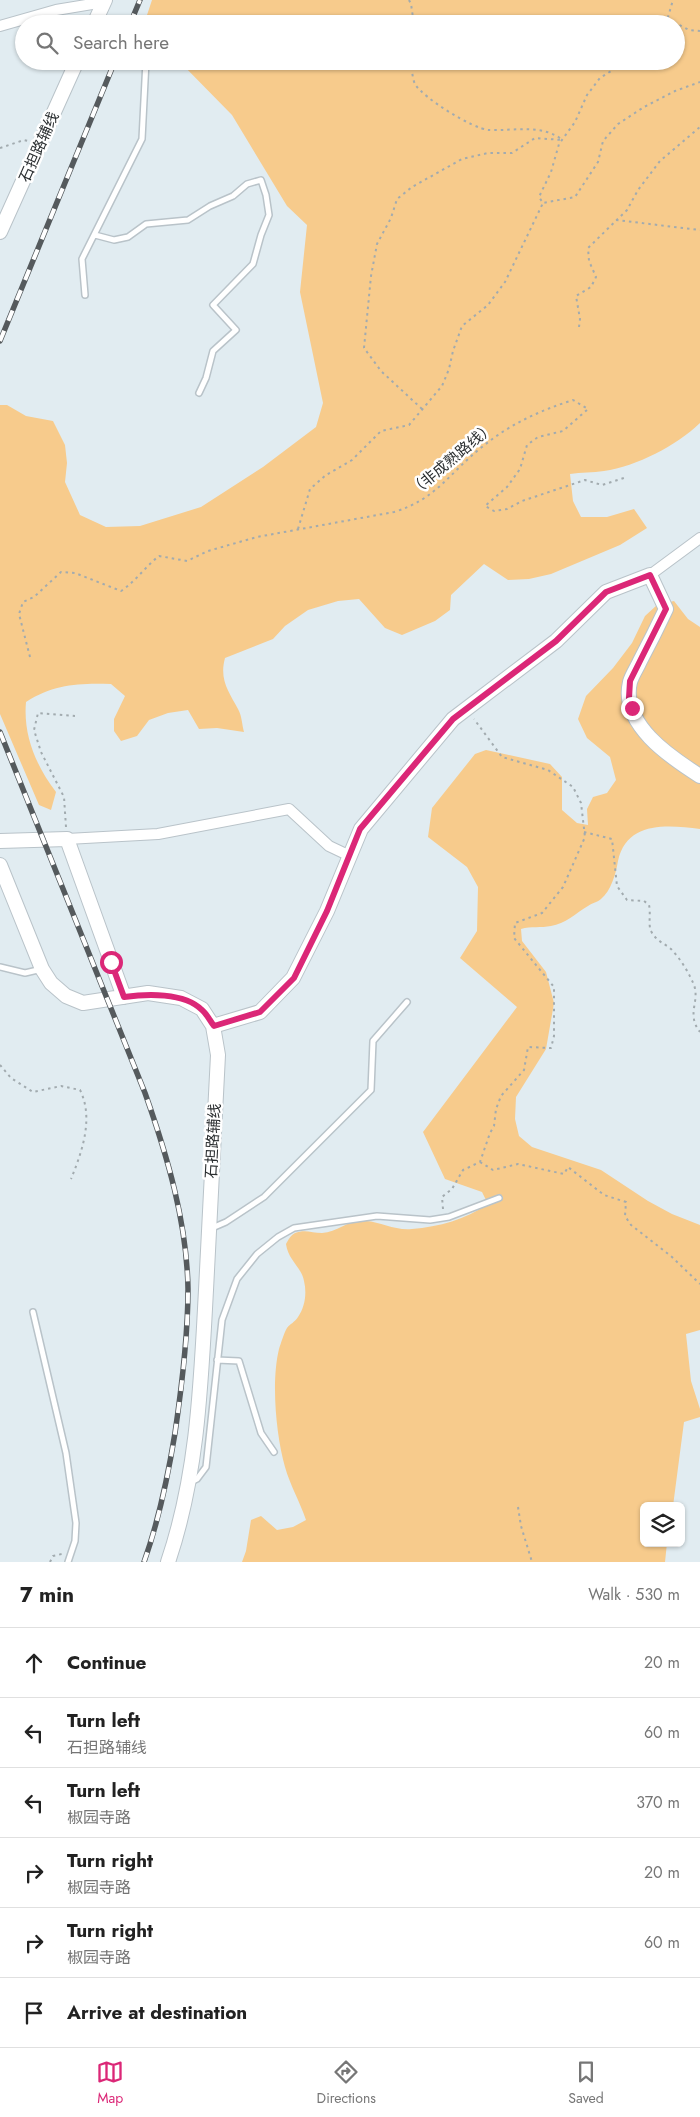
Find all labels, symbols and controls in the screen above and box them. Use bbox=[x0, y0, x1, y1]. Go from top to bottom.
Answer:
search box bbox=[15, 15, 685, 70]
icon: search bbox=[33, 29, 61, 57]
text: Search here bbox=[73, 29, 169, 56]
street label: 石担路辅线 bbox=[14, 108, 64, 186]
street label: （非成熟路线） bbox=[405, 417, 499, 501]
route end bbox=[621, 697, 644, 720]
route start bbox=[100, 951, 123, 974]
street label: 石担路辅线 bbox=[200, 1103, 226, 1179]
map controls bbox=[640, 1502, 685, 1547]
button: layers bbox=[640, 1502, 685, 1547]
text: 7 min bbox=[20, 1580, 74, 1610]
text: Walk · 530 m bbox=[588, 1583, 680, 1606]
icon: ahead bbox=[20, 1649, 48, 1677]
text: Continue bbox=[67, 1649, 146, 1676]
text: 20 m bbox=[644, 1651, 680, 1674]
text: Turn left bbox=[67, 1707, 140, 1734]
icon: left bbox=[20, 1719, 48, 1747]
text: 60 m bbox=[644, 1721, 680, 1744]
text: 石担路辅线 bbox=[67, 1736, 147, 1759]
text: Turn left bbox=[67, 1777, 140, 1804]
icon: left bbox=[20, 1789, 48, 1817]
text: 370 m bbox=[636, 1791, 680, 1814]
text: 椒园寺路 bbox=[67, 1806, 131, 1829]
text: Turn right bbox=[67, 1847, 153, 1874]
icon: right bbox=[20, 1859, 48, 1887]
text: 20 m bbox=[644, 1861, 680, 1884]
text: 椒园寺路 bbox=[67, 1876, 131, 1899]
text: Turn right bbox=[67, 1917, 153, 1944]
icon: right bbox=[20, 1929, 48, 1957]
text: 60 m bbox=[644, 1931, 680, 1954]
text: 椒园寺路 bbox=[67, 1946, 131, 1969]
icon: arrive bbox=[20, 1999, 48, 2027]
text: Arrive at destination bbox=[67, 1999, 247, 2026]
tab: Map bbox=[96, 2058, 124, 2108]
tab: Directions bbox=[317, 2058, 376, 2108]
tab: Saved bbox=[568, 2058, 604, 2108]

